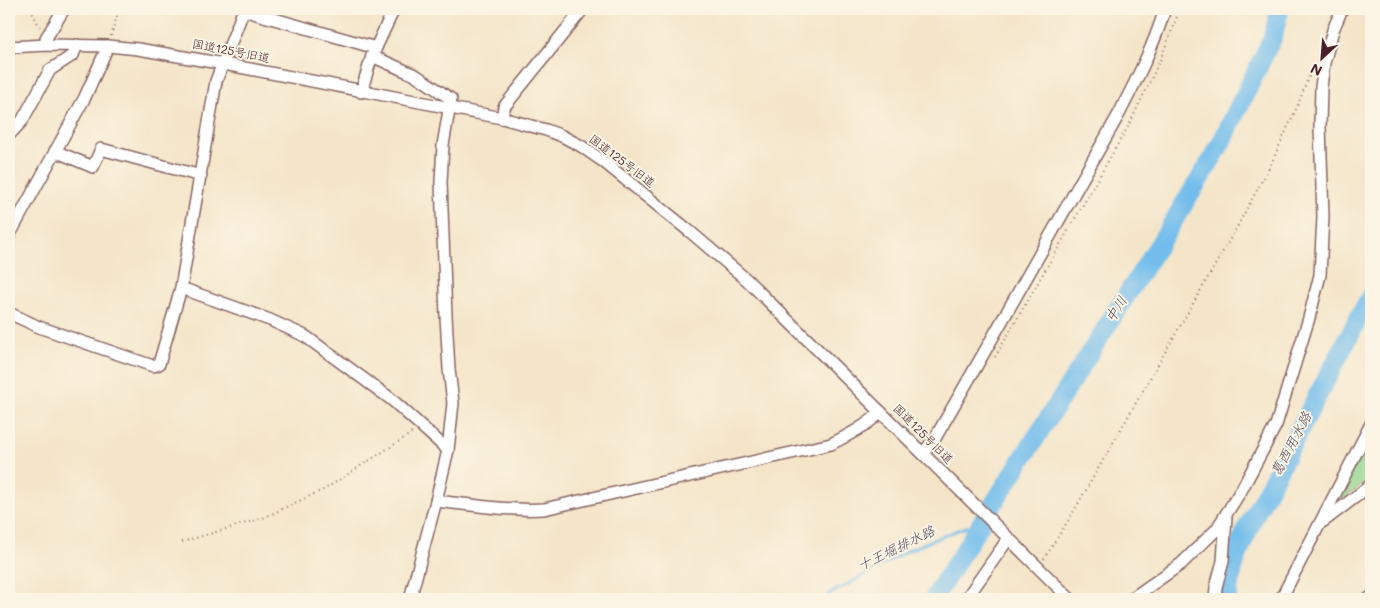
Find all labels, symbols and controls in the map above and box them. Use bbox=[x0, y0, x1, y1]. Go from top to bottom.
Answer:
north arrow bbox=[1298, 32, 1348, 82]
street label: 国道125号旧道 bbox=[191, 35, 272, 65]
text: N bbox=[1307, 59, 1325, 81]
street label: 国道125号旧道 bbox=[586, 130, 659, 190]
water label: 中川 bbox=[1100, 292, 1131, 326]
street label: 国道125号旧道 bbox=[890, 400, 957, 467]
water label: 葛西用水路 bbox=[1266, 408, 1316, 479]
water label: 十王堀排水路 bbox=[854, 520, 939, 575]

